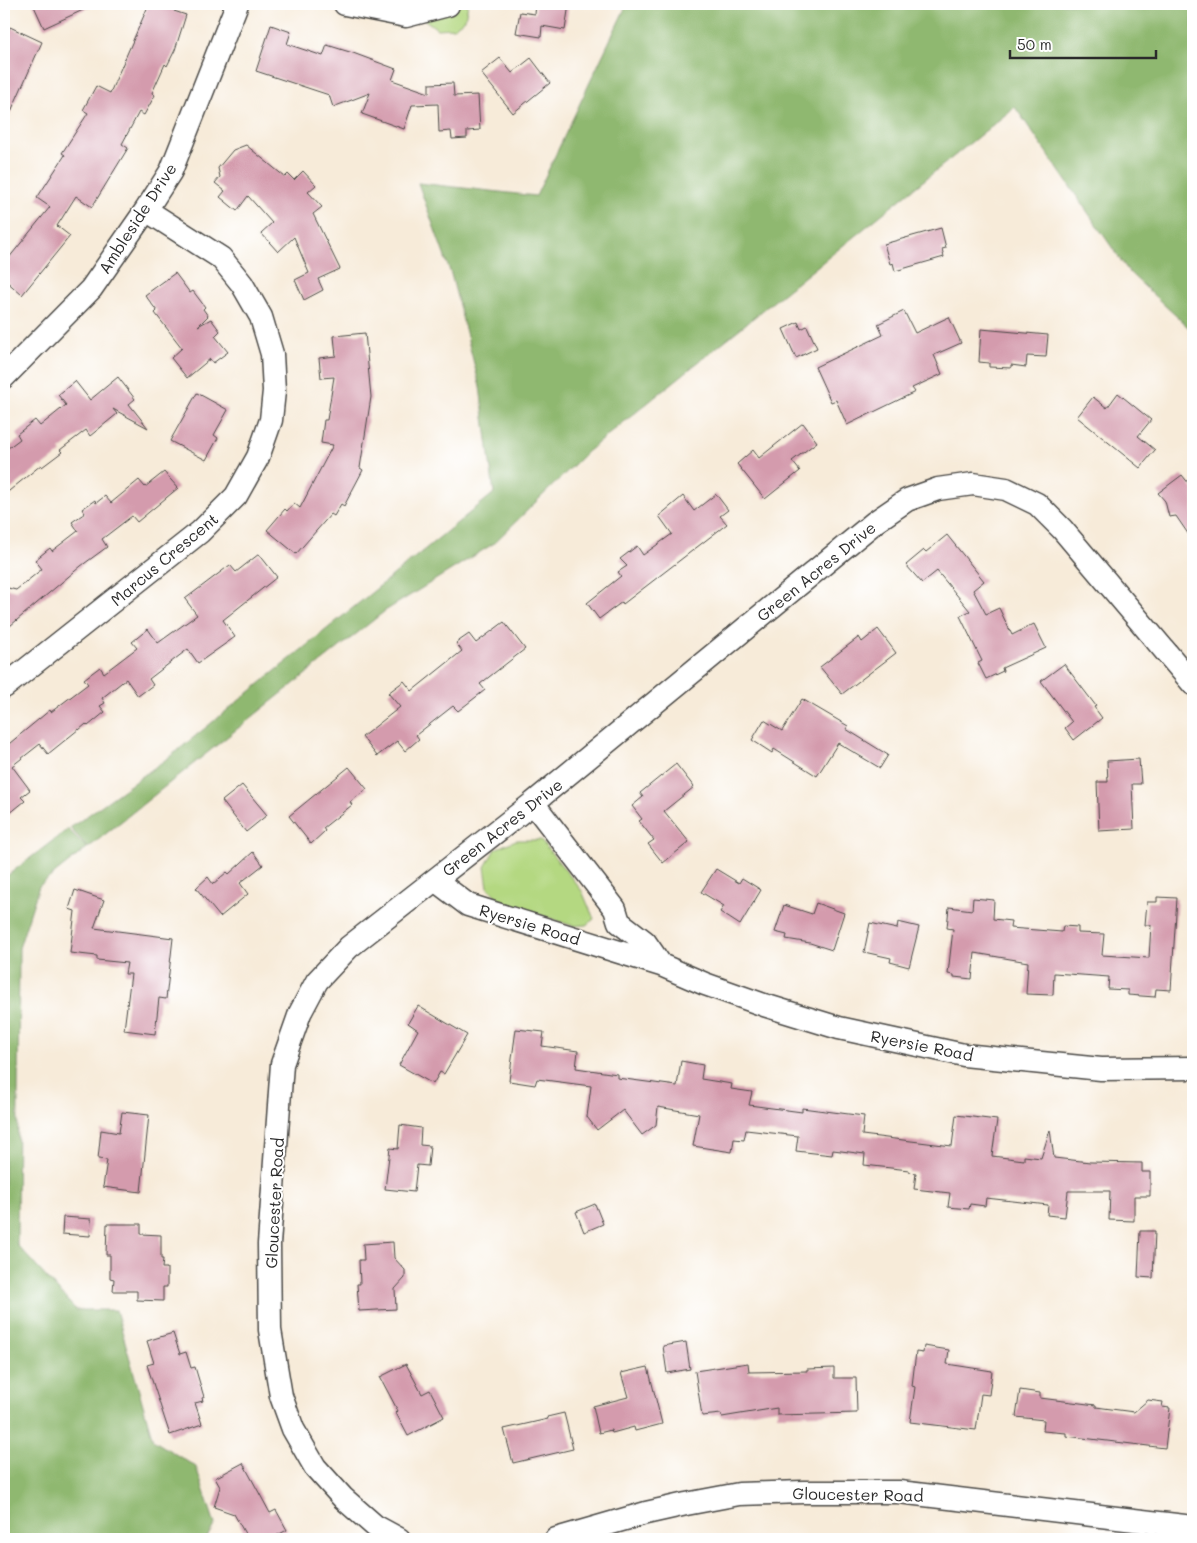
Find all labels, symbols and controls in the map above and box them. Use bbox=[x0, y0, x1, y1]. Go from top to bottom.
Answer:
scale bar bbox=[1010, 28, 1156, 60]
text: 50 m bbox=[1017, 34, 1052, 54]
street label: Ambleside Drive bbox=[93, 159, 181, 277]
street label: Marcus Crescent bbox=[106, 508, 222, 610]
street label: Green Acres Drive bbox=[752, 516, 880, 626]
street label: Green Acres Drive bbox=[438, 773, 566, 881]
street label: Ryersie Road bbox=[477, 899, 583, 949]
street label: Ryersie Road bbox=[869, 1025, 975, 1065]
street label: Gloucester Road bbox=[260, 1137, 288, 1269]
street label: Gloucester Road bbox=[792, 1482, 924, 1506]

